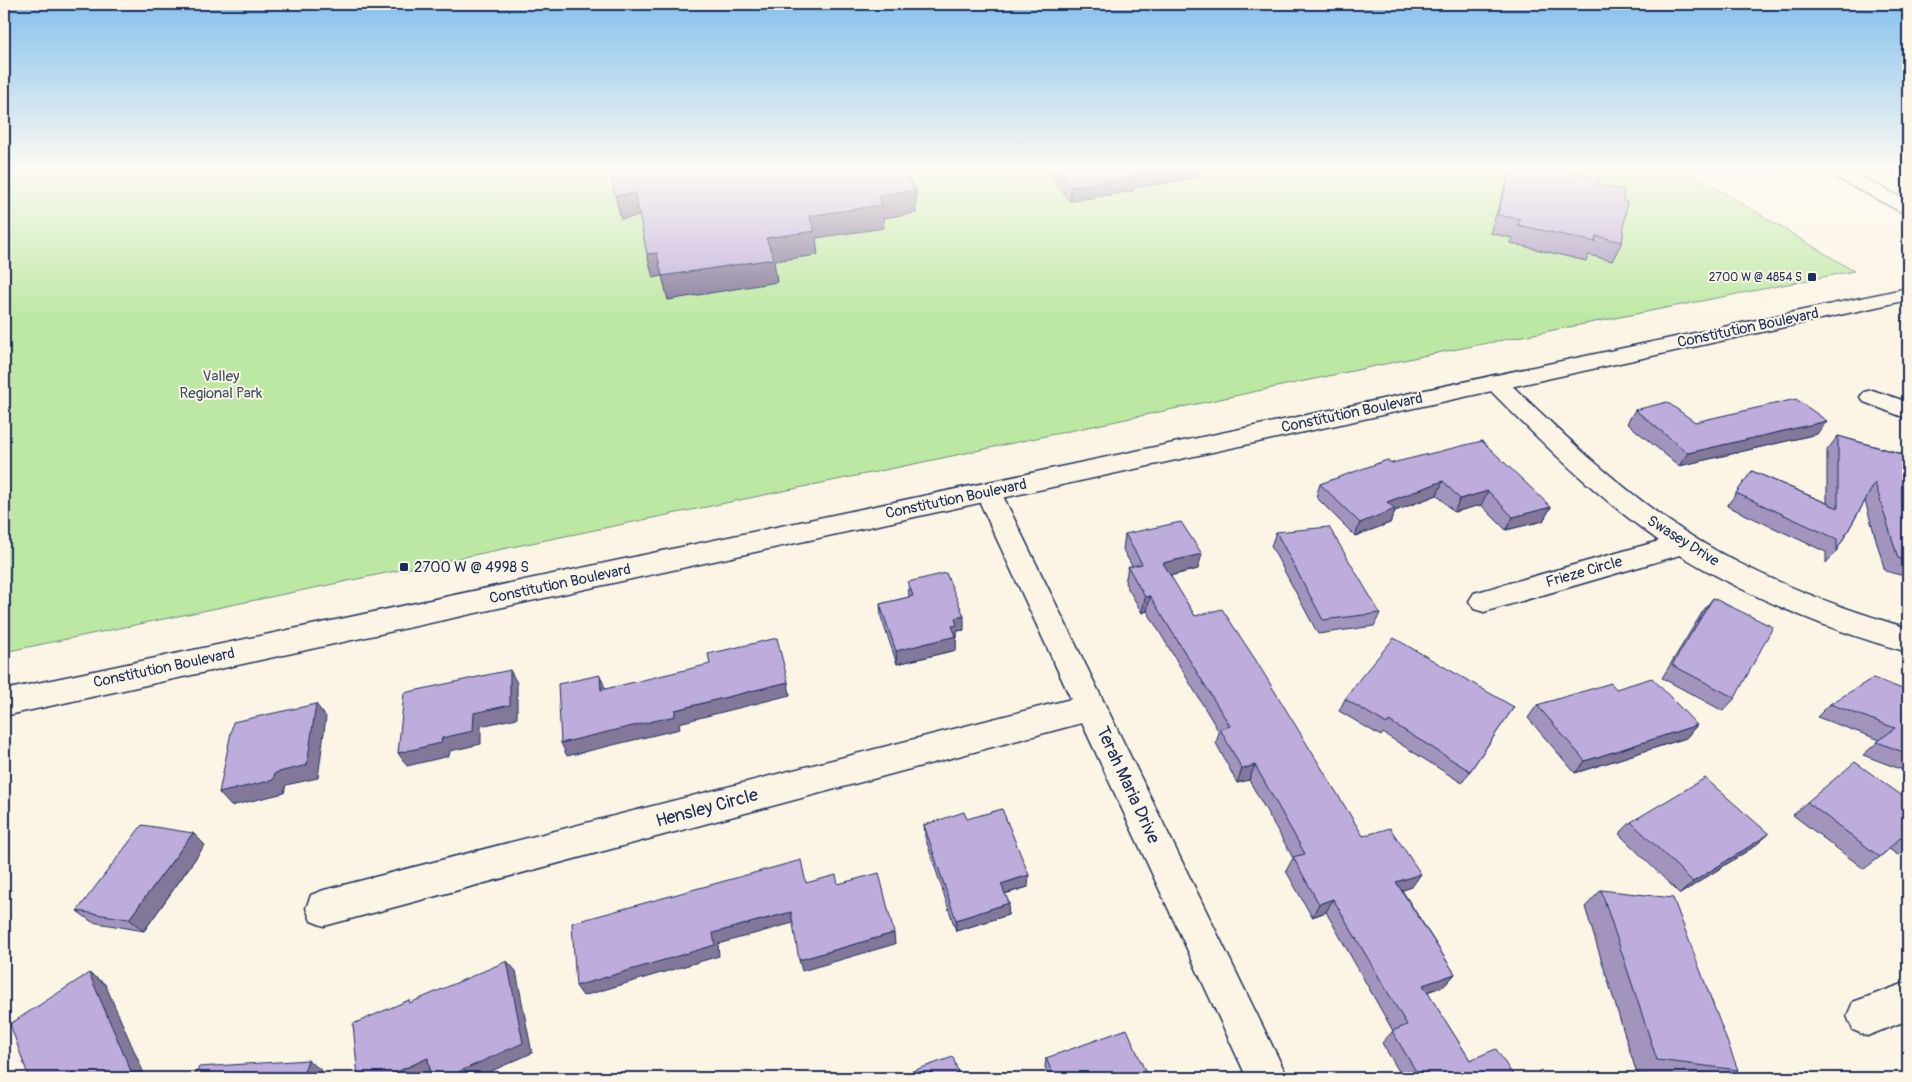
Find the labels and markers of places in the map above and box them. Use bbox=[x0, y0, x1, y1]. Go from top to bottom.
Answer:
place label: 2700 W @ 4854 S bbox=[1709, 270, 1802, 285]
marker: 2700 W @ 4854 S bbox=[1806, 271, 1818, 283]
place label: 2700 W @ 4998 S bbox=[414, 558, 529, 577]
marker: 2700 W @ 4998 S bbox=[398, 561, 410, 573]

